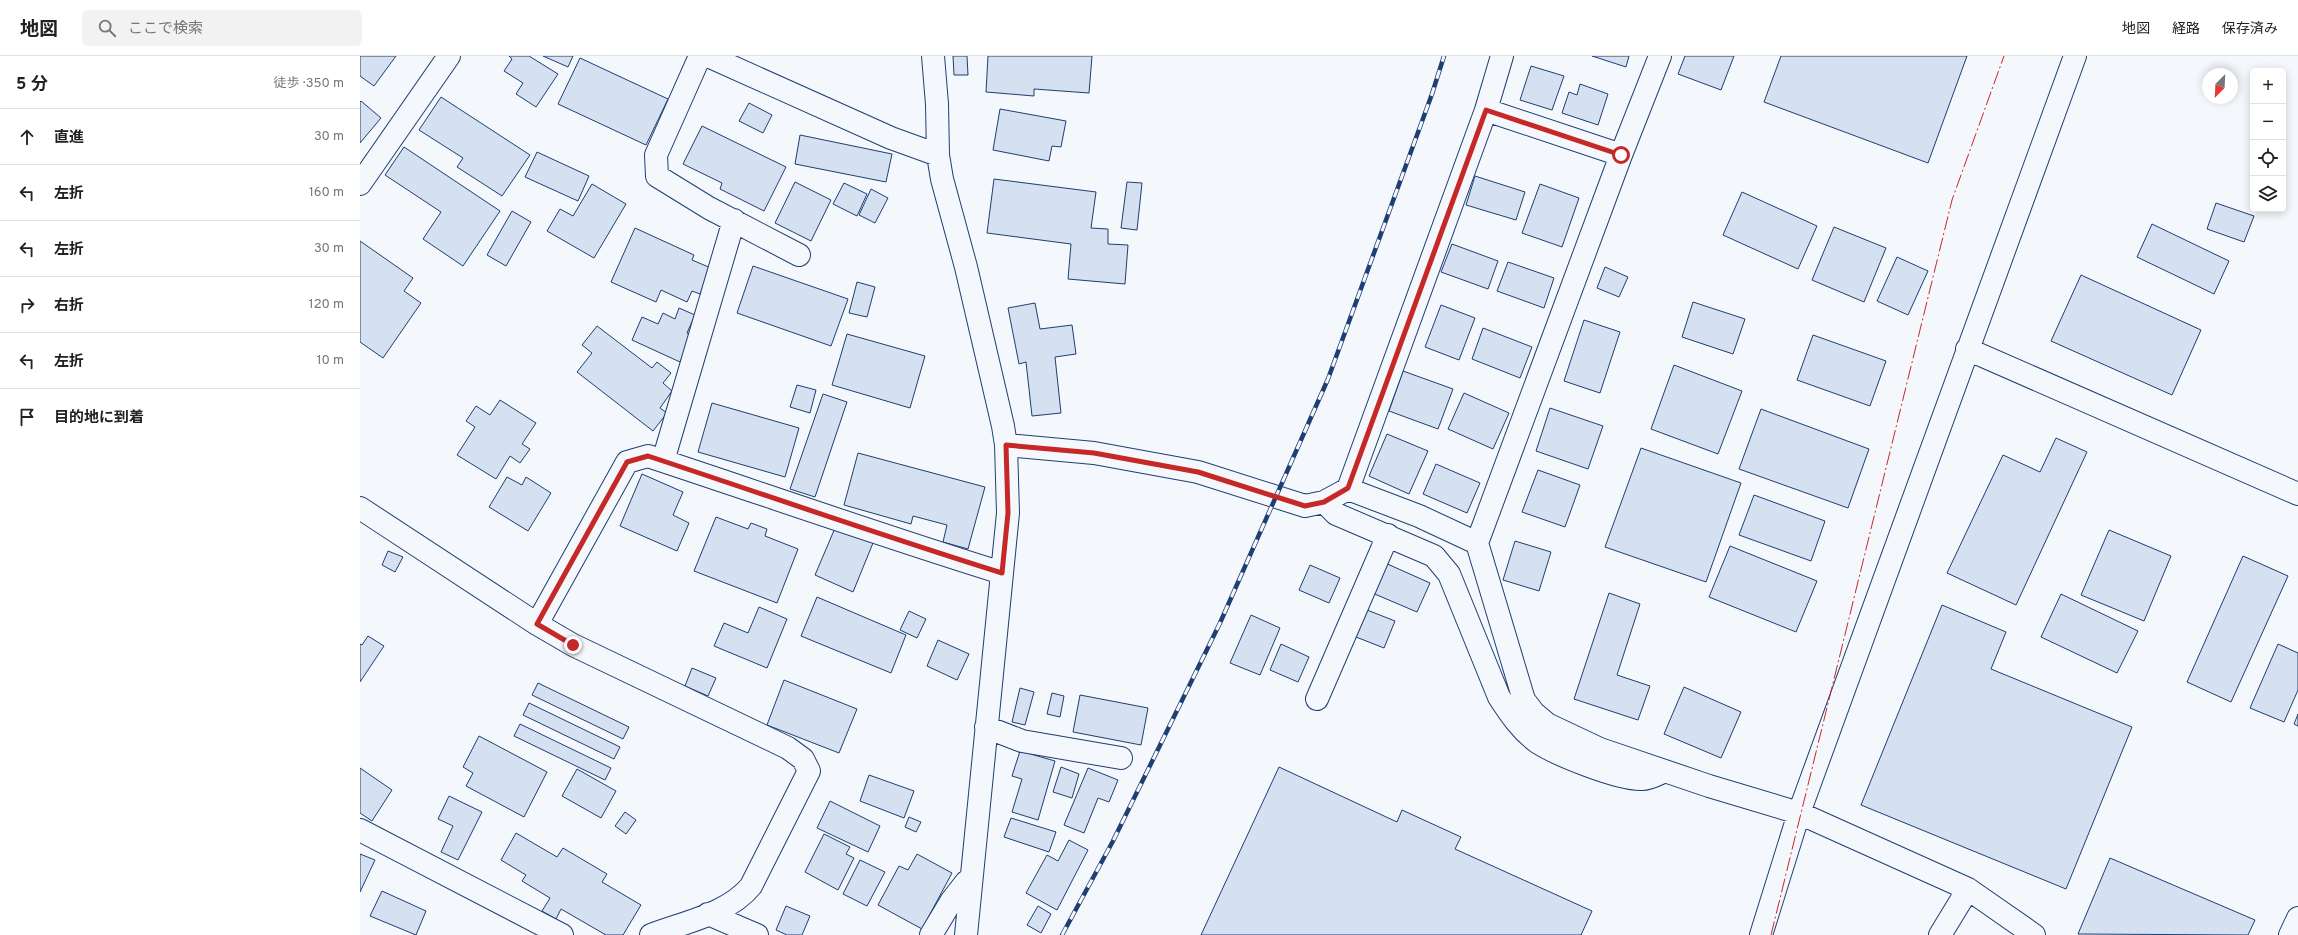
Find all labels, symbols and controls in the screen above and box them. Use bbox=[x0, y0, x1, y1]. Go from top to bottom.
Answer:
search box bbox=[82, 10, 362, 46]
icon: search bbox=[96, 17, 118, 39]
text: 地図 bbox=[20, 18, 58, 42]
text: ここで検索 bbox=[128, 20, 203, 39]
text: 地図 bbox=[2122, 21, 2150, 38]
text: 経路 bbox=[2172, 21, 2200, 38]
text: 保存済み bbox=[2222, 21, 2278, 38]
north arrow bbox=[2202, 68, 2238, 104]
map controls bbox=[2250, 68, 2286, 212]
button: + bbox=[2250, 68, 2286, 104]
text: 5 分 bbox=[16, 74, 48, 96]
text: 徒歩 · 350 m bbox=[274, 76, 344, 92]
button: − bbox=[2250, 104, 2286, 140]
icon: ahead bbox=[16, 126, 38, 148]
text: 直進 bbox=[54, 129, 84, 148]
text: 30 m bbox=[314, 129, 344, 145]
button: locate bbox=[2250, 140, 2286, 176]
route start bbox=[1612, 146, 1630, 164]
button: layers bbox=[2250, 176, 2286, 212]
icon: left bbox=[16, 182, 38, 204]
text: 左折 bbox=[54, 185, 84, 204]
text: 160 m bbox=[309, 185, 344, 201]
icon: left bbox=[16, 238, 38, 260]
text: 左折 bbox=[54, 241, 84, 260]
text: 30 m bbox=[314, 241, 344, 257]
icon: right bbox=[16, 294, 38, 316]
text: 右折 bbox=[54, 297, 84, 316]
text: 120 m bbox=[309, 297, 344, 313]
icon: left bbox=[16, 350, 38, 372]
text: 左折 bbox=[54, 353, 84, 372]
text: 10 m bbox=[317, 353, 344, 369]
icon: arrive bbox=[16, 406, 38, 428]
text: 目的地に到着 bbox=[54, 409, 144, 428]
route end bbox=[564, 636, 582, 654]

